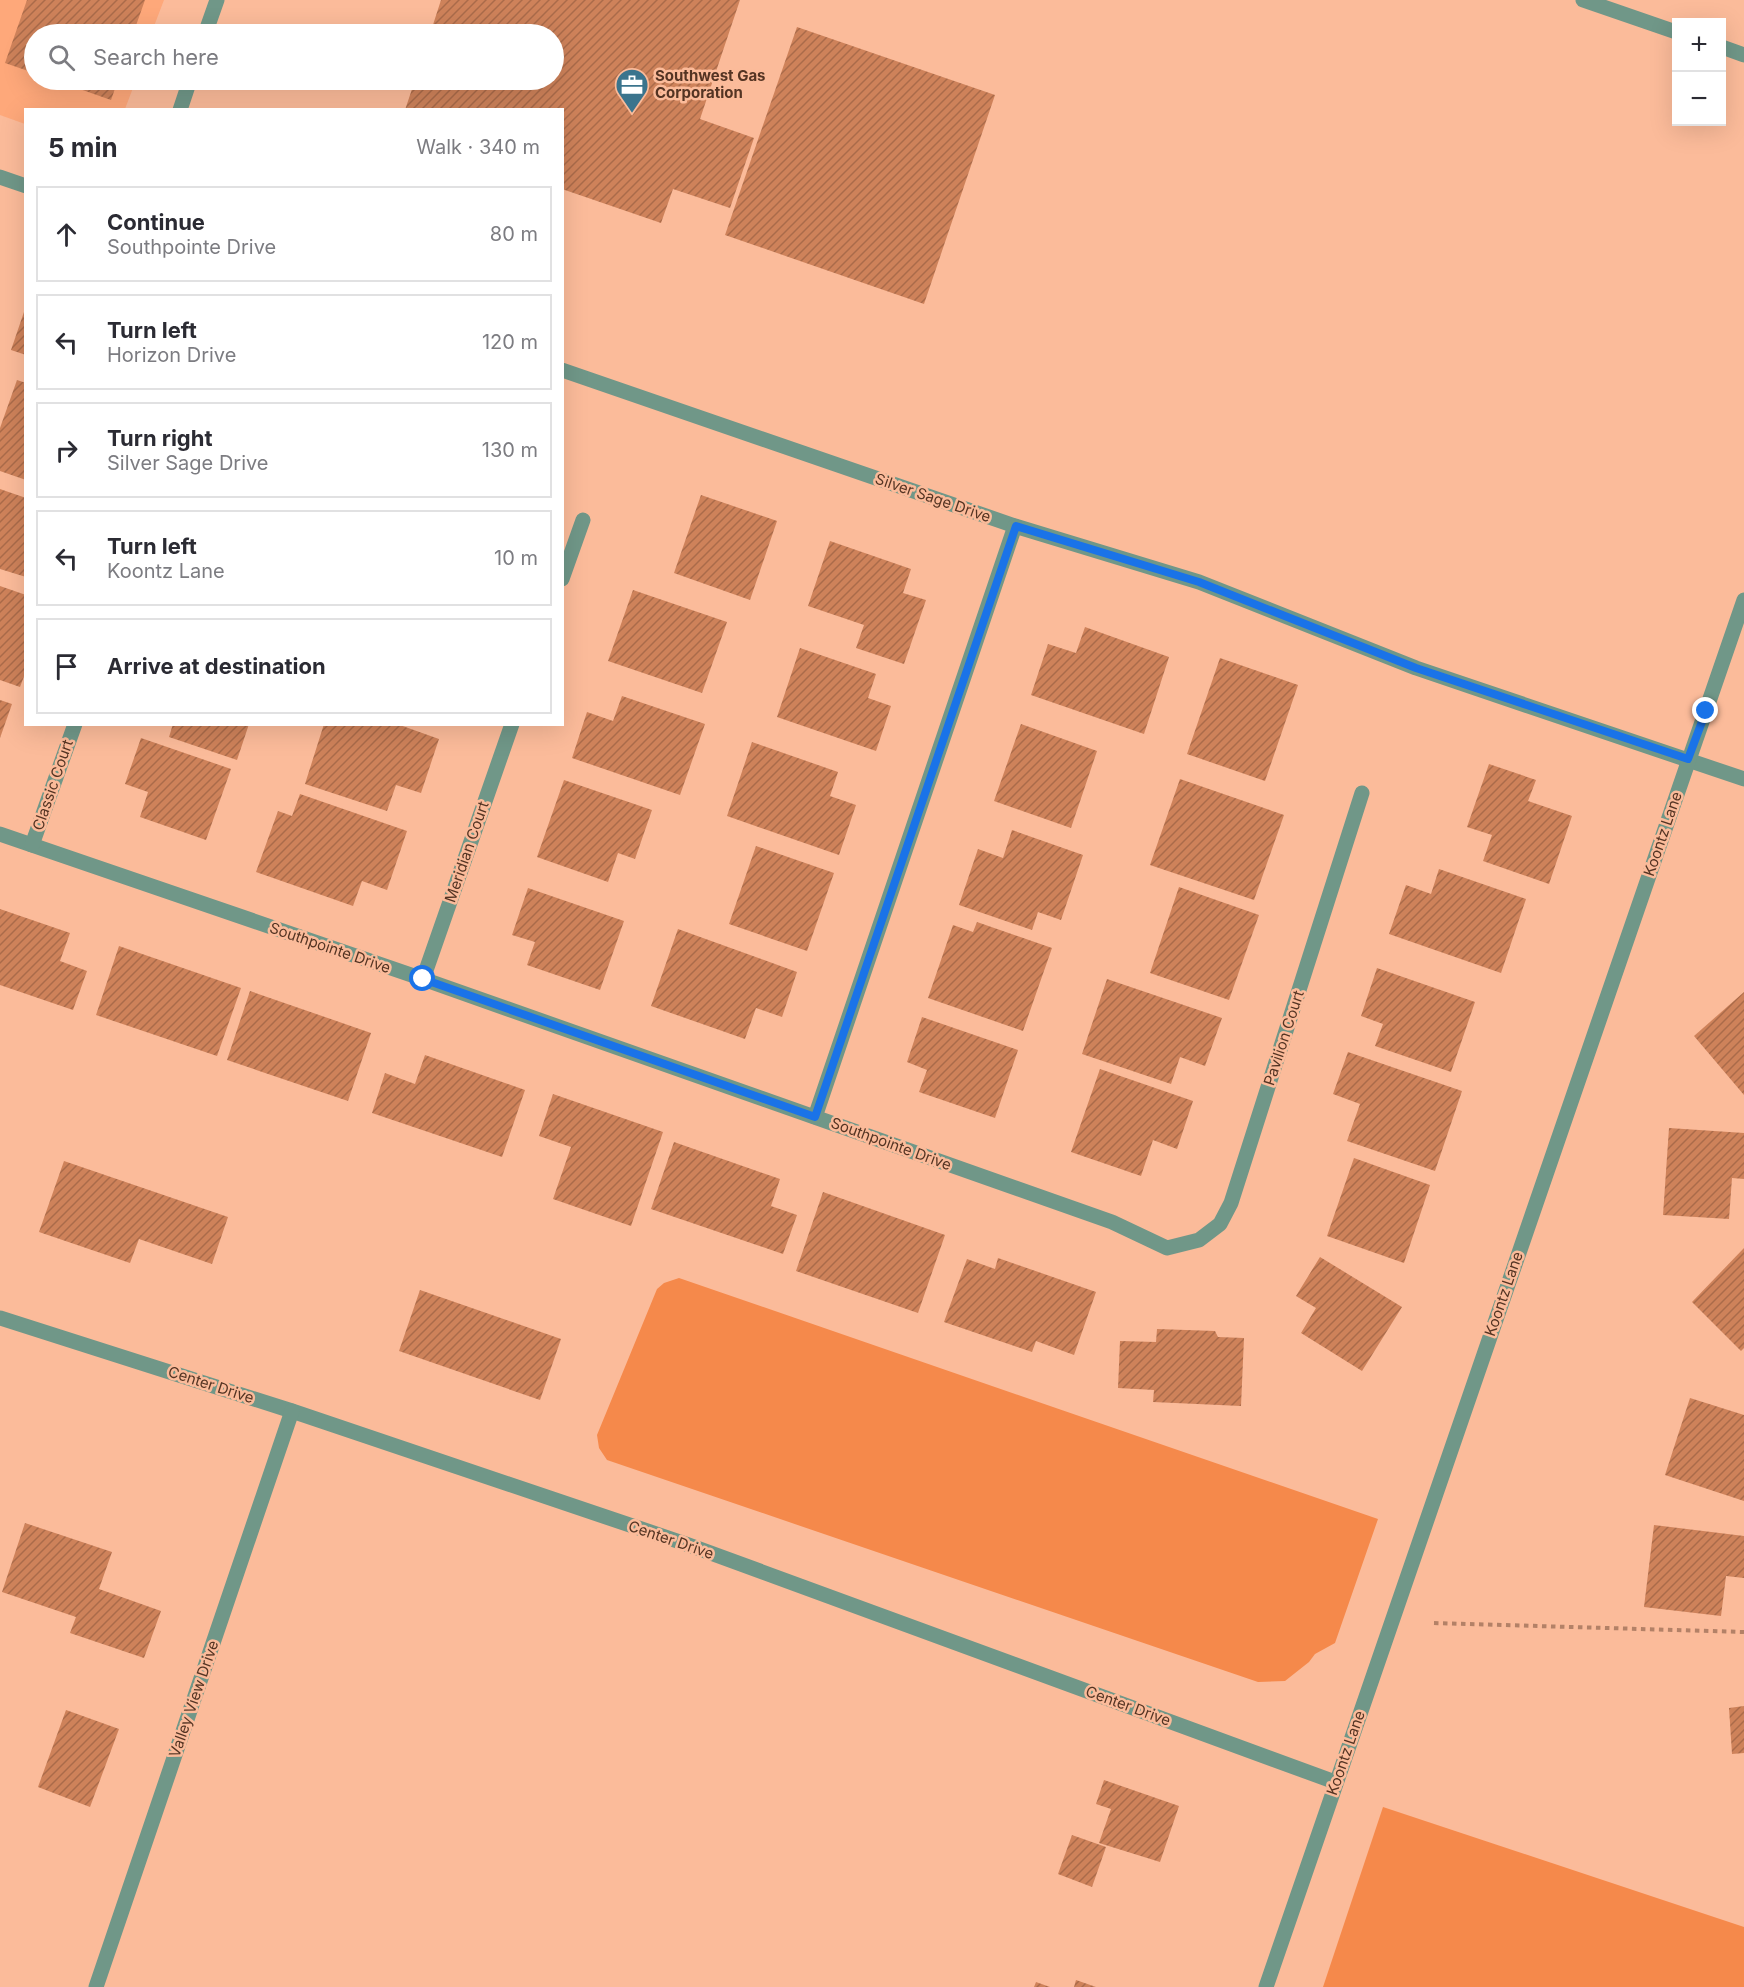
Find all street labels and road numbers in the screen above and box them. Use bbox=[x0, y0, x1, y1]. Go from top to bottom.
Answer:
street label: Silver Sage Drive bbox=[873, 469, 994, 526]
street label: Classic Court bbox=[28, 737, 77, 833]
street label: Koontz Lane bbox=[1639, 789, 1686, 879]
street label: Meridian Court bbox=[440, 799, 493, 905]
street label: Southpointe Drive bbox=[267, 918, 393, 977]
street label: Pavilion Court bbox=[1259, 988, 1308, 1088]
street label: Southpointe Drive bbox=[828, 1113, 954, 1174]
street label: Koontz Lane bbox=[1480, 1249, 1527, 1339]
street label: Center Drive bbox=[166, 1362, 256, 1407]
street label: Center Drive bbox=[626, 1516, 716, 1563]
street label: Valley View Drive bbox=[165, 1638, 222, 1760]
street label: Center Drive bbox=[1083, 1681, 1173, 1730]
street label: Koontz Lane bbox=[1322, 1708, 1369, 1798]

